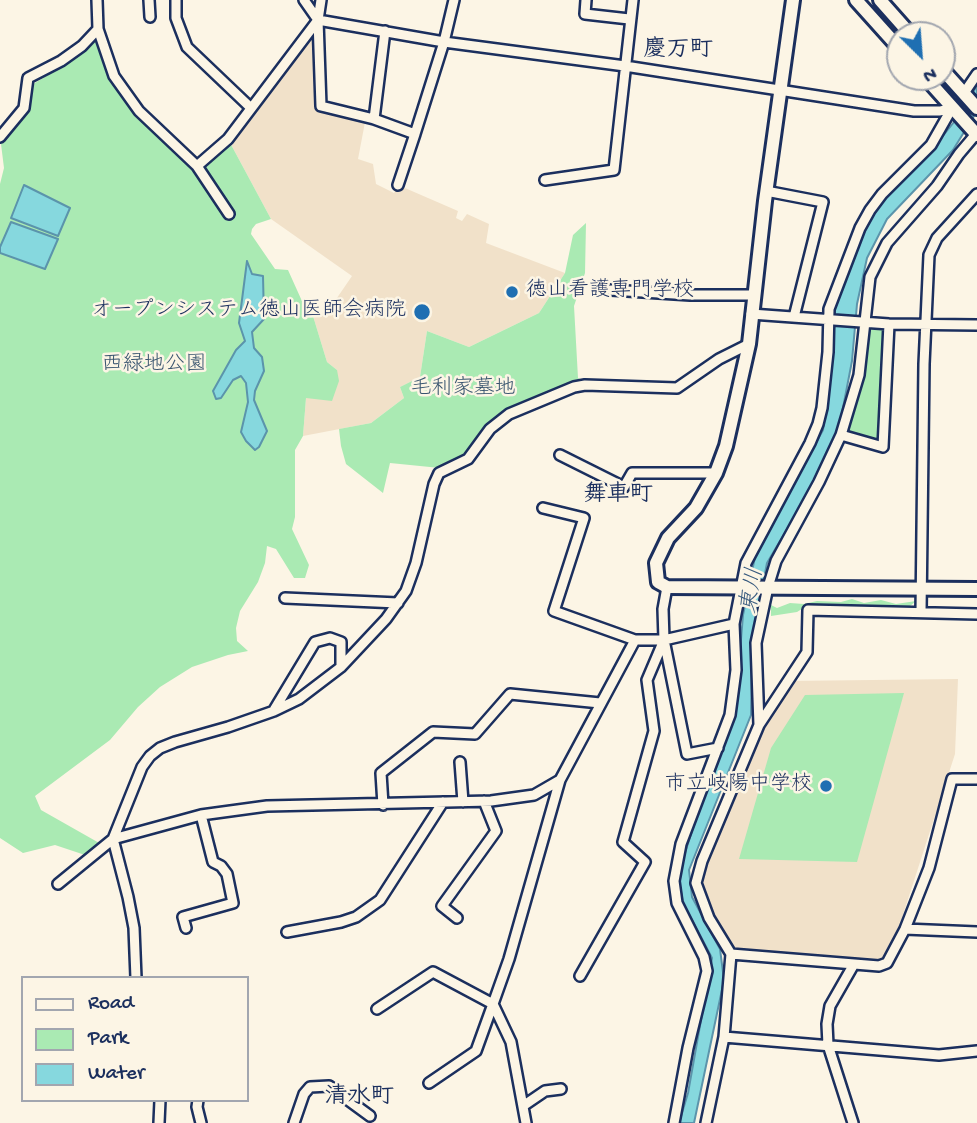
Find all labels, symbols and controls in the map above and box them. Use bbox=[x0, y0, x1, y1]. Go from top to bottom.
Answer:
north arrow bbox=[886, 21, 956, 91]
district label: 慶万町 bbox=[644, 37, 712, 65]
text: N bbox=[919, 61, 940, 87]
place label: 徳山看護専門学校 bbox=[526, 279, 694, 305]
marker: 徳山看護専門学校 bbox=[504, 284, 520, 300]
place label: オープンシステム徳山医師会病院 bbox=[91, 299, 406, 325]
marker: オープンシステム徳山医師会病院 bbox=[412, 302, 432, 322]
park label: 西緑地公園 bbox=[102, 353, 206, 379]
park label: 毛利家墓地 bbox=[411, 377, 515, 403]
district label: 舞車町 bbox=[584, 482, 652, 510]
water label: 東川 bbox=[737, 566, 771, 616]
place label: 市立岐陽中学校 bbox=[665, 773, 812, 799]
marker: 市立岐陽中学校 bbox=[818, 778, 834, 794]
legend bbox=[21, 976, 248, 1102]
text: Road bbox=[88, 992, 134, 1017]
text: Park bbox=[88, 1027, 128, 1052]
text: Water bbox=[88, 1062, 144, 1087]
district label: 清水町 bbox=[325, 1084, 393, 1112]

